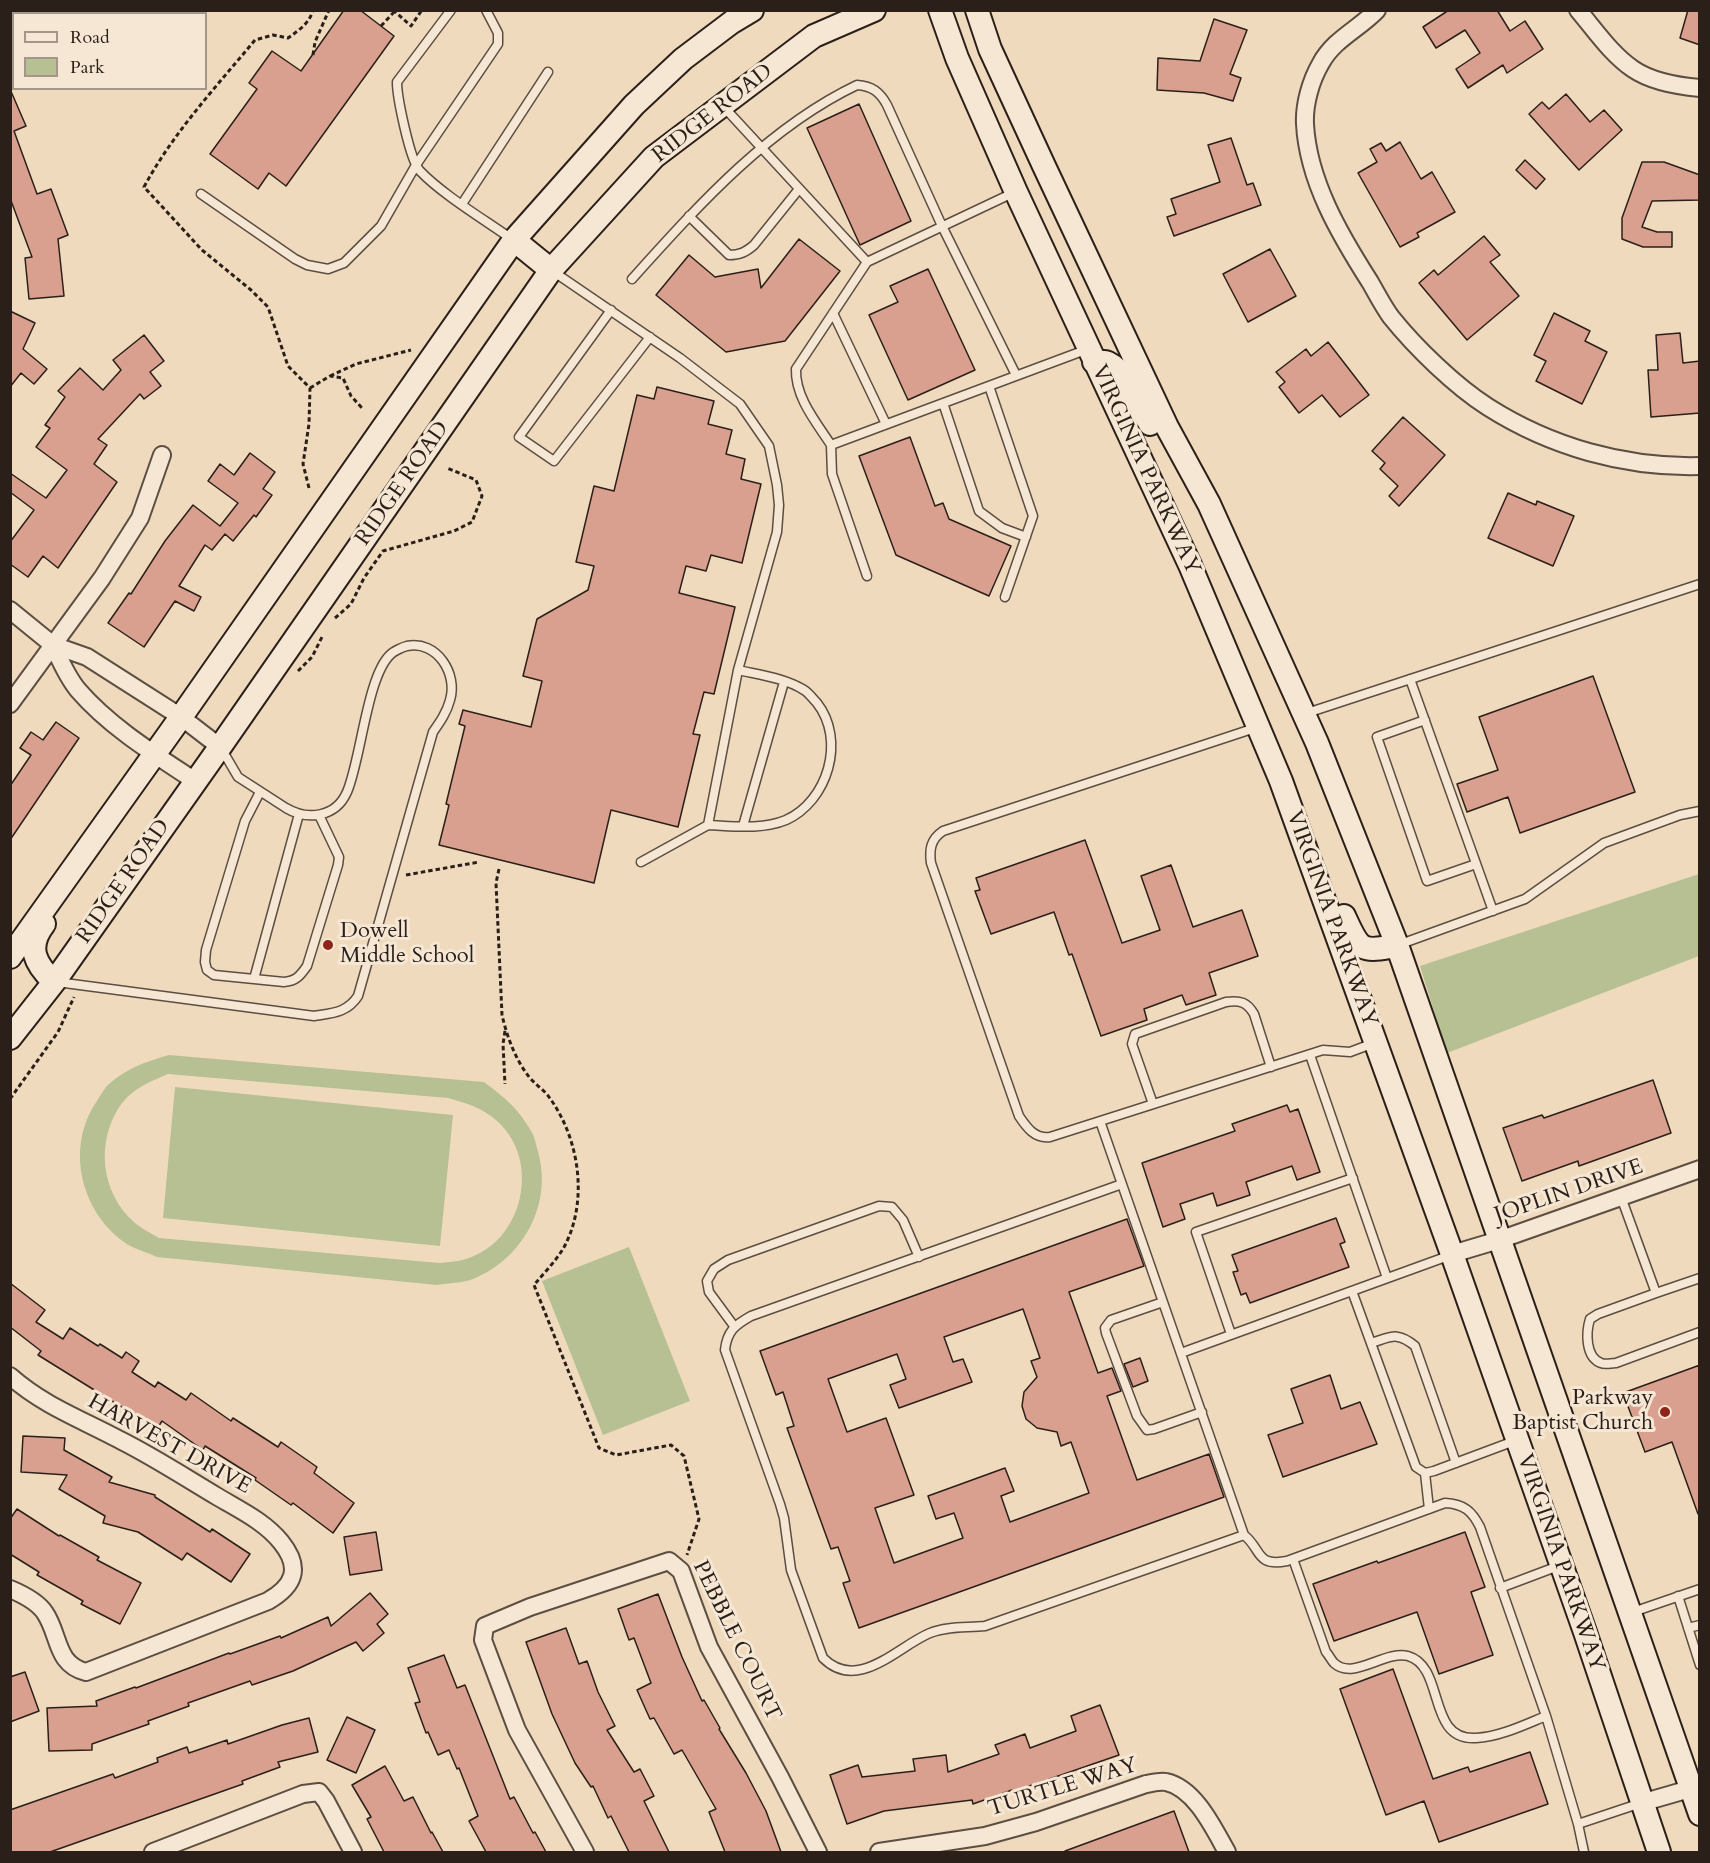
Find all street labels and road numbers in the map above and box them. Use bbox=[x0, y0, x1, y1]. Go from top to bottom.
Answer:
street label: RIDGE ROAD bbox=[648, 59, 778, 169]
street label: VIRGINIA PARKWAY bbox=[1085, 361, 1205, 579]
street label: RIDGE ROAD bbox=[351, 417, 455, 551]
street label: VIRGINIA PARKWAY bbox=[1280, 807, 1382, 1031]
street label: RIDGE ROAD bbox=[72, 815, 176, 949]
street label: JOPLIN DRIVE bbox=[1491, 1154, 1647, 1230]
street label: HARVEST DRIVE bbox=[83, 1389, 255, 1501]
street label: VIRGINIA PARKWAY bbox=[1510, 1451, 1610, 1675]
street label: PEBBLE COURT bbox=[686, 1557, 786, 1725]
street label: TURTLE WAY bbox=[985, 1753, 1141, 1823]

